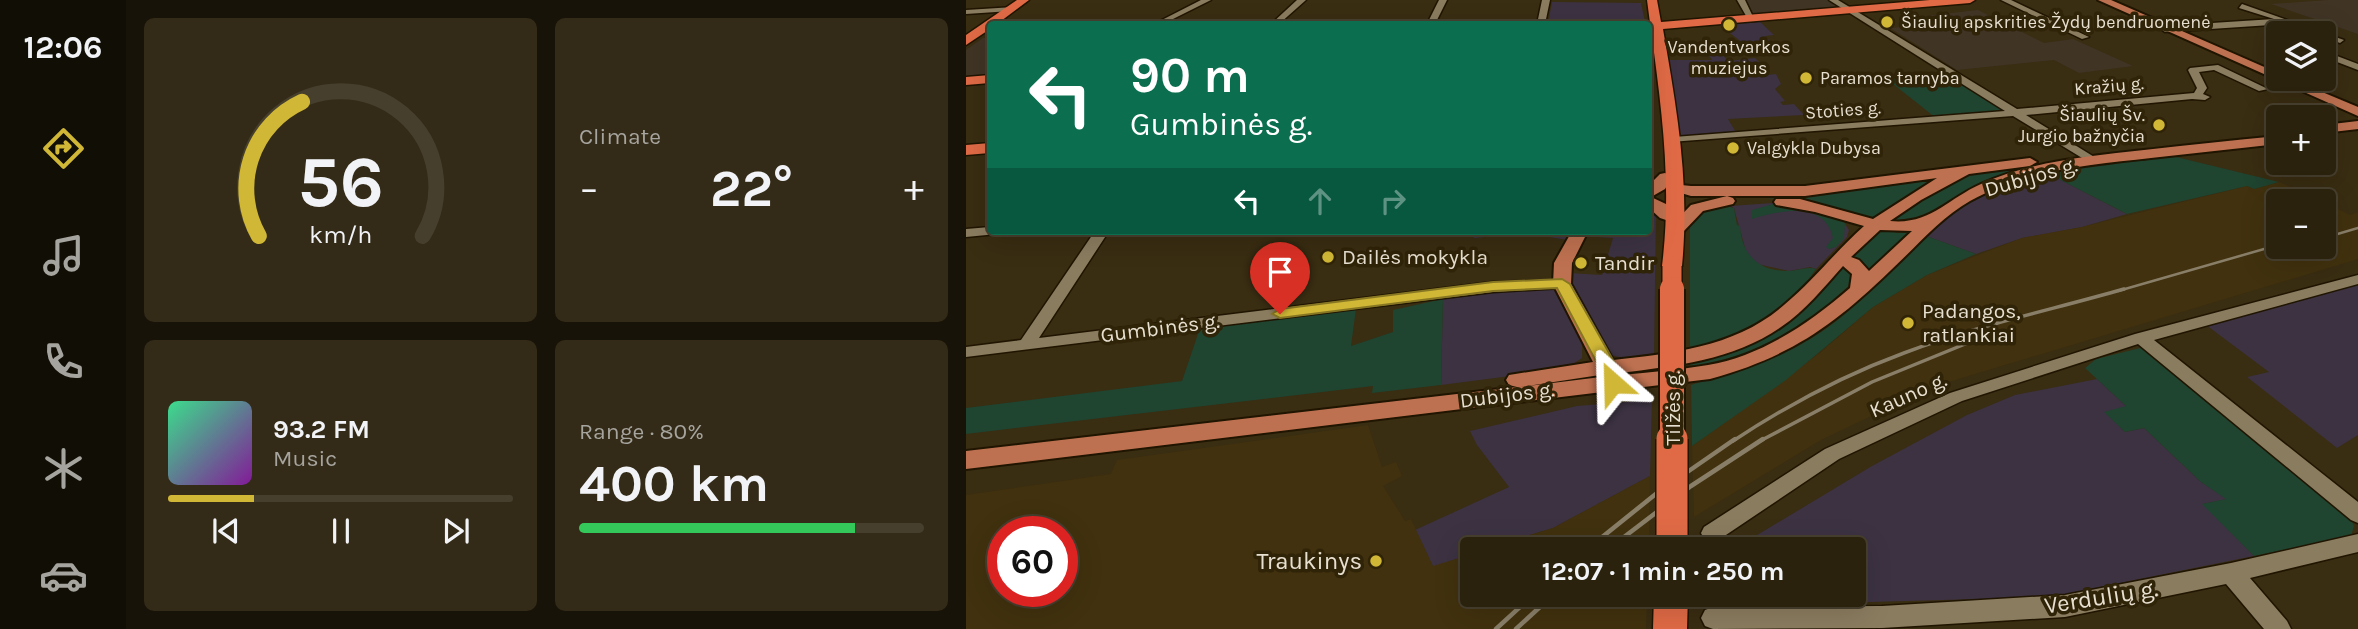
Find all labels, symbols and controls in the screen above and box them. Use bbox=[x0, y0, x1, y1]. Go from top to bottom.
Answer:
place label: Šiaulių apskrities Žydų bendruomenė bbox=[1901, 11, 2210, 33]
marker: Šiaulių apskrities Žydų bendruomenė bbox=[1879, 14, 1895, 30]
marker: Vandentvarkos muziejus bbox=[1721, 17, 1737, 33]
map controls bbox=[2266, 21, 2336, 259]
button: layers bbox=[2266, 21, 2336, 91]
text: 12:06 bbox=[23, 29, 103, 66]
place label: Vandentvarkos muziejus bbox=[1668, 36, 1790, 79]
text: 90 m bbox=[1130, 47, 1250, 104]
icon: left bbox=[1015, 49, 1106, 140]
place label: Paramos tarnyba bbox=[1820, 67, 1960, 89]
marker: Paramos tarnyba bbox=[1798, 70, 1814, 86]
street label: Kražių g. bbox=[2073, 72, 2145, 100]
street label: Stoties g. bbox=[1804, 96, 1882, 124]
place label: Šiaulių Šv. Jurgio bažnyčia bbox=[2018, 104, 2145, 147]
button: + bbox=[2266, 105, 2336, 175]
text: Gumbinės g. bbox=[1130, 106, 1312, 143]
marker: Šiaulių Šv. Jurgio bažnyčia bbox=[2151, 117, 2167, 133]
text: Climate bbox=[579, 123, 661, 150]
icon: directions bbox=[39, 124, 88, 173]
place label: Valgykla Dubysa bbox=[1747, 137, 1881, 159]
text: 56 bbox=[297, 139, 384, 224]
marker: Valgykla Dubysa bbox=[1725, 140, 1741, 156]
street label: Dubijos g. bbox=[1982, 152, 2080, 202]
text: 22° bbox=[710, 158, 793, 219]
text: − bbox=[579, 166, 599, 211]
text: + bbox=[904, 166, 924, 211]
icon: left bbox=[1228, 182, 1266, 220]
icon: ahead bbox=[1301, 182, 1339, 220]
icon: right bbox=[1374, 182, 1412, 220]
button: − bbox=[2266, 189, 2336, 259]
text: km/h bbox=[309, 220, 372, 249]
icon: music bbox=[39, 231, 88, 280]
pin bbox=[1250, 242, 1310, 314]
place label: Dailės mokykla bbox=[1342, 245, 1488, 269]
marker: Dailės mokykla bbox=[1320, 249, 1336, 265]
place label: Tandir bbox=[1595, 251, 1655, 275]
icon: arrive bbox=[1261, 253, 1299, 291]
marker: Tandir bbox=[1573, 255, 1589, 271]
place label: Padangos, ratlankiai bbox=[1922, 299, 2021, 347]
street label: Gumbinės g. bbox=[1099, 309, 1221, 347]
marker: Padangos, ratlankiai bbox=[1900, 315, 1916, 331]
icon: phone bbox=[39, 337, 88, 386]
position arrow bbox=[1576, 346, 1650, 420]
street label: Kauno g. bbox=[1866, 367, 1950, 423]
street label: Tilžės g. bbox=[1661, 370, 1685, 446]
street label: Dubijos g. bbox=[1458, 377, 1556, 413]
text: 93.2 FM bbox=[273, 414, 370, 445]
text: Range · 80% bbox=[579, 418, 704, 445]
icon: climate bbox=[39, 444, 88, 493]
text: Music bbox=[273, 445, 337, 472]
text: 400 km bbox=[579, 453, 769, 514]
icon: previous bbox=[207, 512, 245, 550]
icon: pause bbox=[322, 512, 360, 550]
icon: next bbox=[437, 512, 475, 550]
speed limit sign: 60 bbox=[987, 516, 1078, 607]
place label: Traukinys bbox=[1256, 547, 1362, 575]
icon: car bbox=[39, 551, 88, 600]
marker: Traukinys bbox=[1368, 553, 1384, 569]
text: 12:07 · 1 min · 250 m bbox=[1542, 556, 1784, 587]
street label: Verdulių g. bbox=[2042, 574, 2160, 620]

